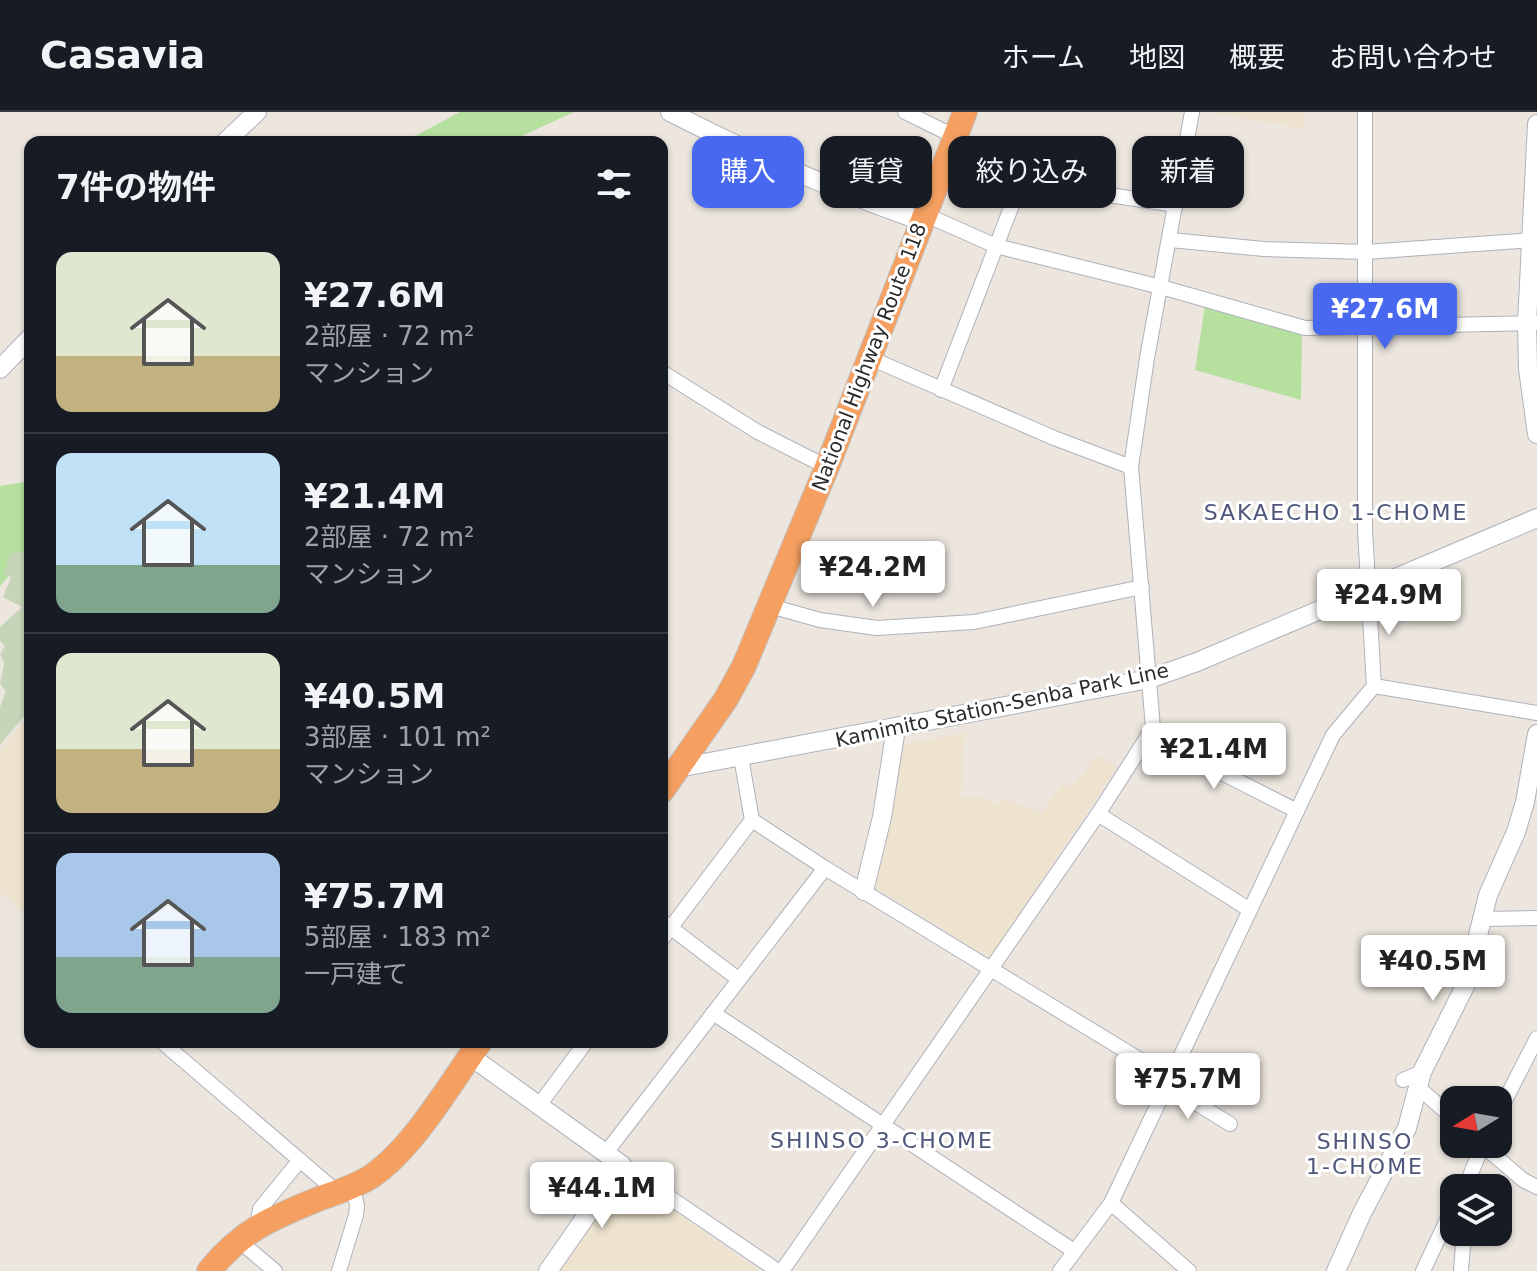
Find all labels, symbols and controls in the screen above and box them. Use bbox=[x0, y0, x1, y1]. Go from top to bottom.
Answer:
text: Casavia bbox=[40, 33, 205, 77]
text: ホーム bbox=[1002, 41, 1085, 74]
text: 地図 bbox=[1129, 41, 1185, 74]
text: 概要 bbox=[1229, 41, 1285, 74]
text: お問い合わせ bbox=[1329, 41, 1497, 74]
chip: 購入 bbox=[692, 136, 804, 208]
chip: 賃貸 bbox=[820, 136, 932, 208]
chip: 絞り込み bbox=[948, 136, 1116, 208]
chip: 新着 bbox=[1132, 136, 1244, 208]
icon: filters bbox=[592, 162, 636, 206]
text: 7件の物件 bbox=[56, 167, 216, 207]
street label: National Highway Route 118 bbox=[807, 220, 931, 494]
text: ¥27.6M bbox=[304, 275, 445, 315]
pin: ¥27.6M bbox=[1320, 283, 1450, 351]
icon: home bbox=[120, 284, 216, 380]
text: ¥27.6M bbox=[1331, 294, 1439, 324]
text: 2部屋 · 72 m² bbox=[304, 321, 474, 351]
text: マンション bbox=[304, 358, 434, 388]
text: ¥21.4M bbox=[304, 476, 445, 516]
icon: home bbox=[120, 485, 216, 581]
district label: SAKAECHO 1-CHOME bbox=[1204, 500, 1468, 525]
text: 2部屋 · 72 m² bbox=[304, 522, 474, 552]
pin: ¥24.2M bbox=[808, 541, 938, 609]
text: ¥24.2M bbox=[819, 552, 927, 582]
text: マンション bbox=[304, 559, 434, 589]
pin: ¥24.9M bbox=[1324, 569, 1454, 637]
text: ¥24.9M bbox=[1335, 580, 1443, 610]
street label: Kamimito Station-Senba Park Line bbox=[833, 658, 1171, 752]
text: ¥40.5M bbox=[304, 676, 445, 716]
icon: home bbox=[120, 685, 216, 781]
text: 3部屋 · 101 m² bbox=[304, 722, 491, 752]
pin: ¥21.4M bbox=[1149, 723, 1279, 791]
text: ¥21.4M bbox=[1160, 734, 1268, 764]
text: マンション bbox=[304, 759, 434, 789]
text: ¥75.7M bbox=[304, 876, 445, 916]
icon: home bbox=[120, 885, 216, 981]
text: 5部屋 · 183 m² bbox=[304, 922, 491, 952]
pin: ¥40.5M bbox=[1368, 935, 1498, 1003]
text: ¥40.5M bbox=[1379, 946, 1487, 976]
text: 一戸建て bbox=[304, 959, 408, 989]
pin: ¥75.7M bbox=[1123, 1053, 1253, 1121]
text: ¥75.7M bbox=[1134, 1064, 1242, 1094]
north arrow bbox=[1440, 1086, 1512, 1158]
map controls bbox=[1440, 1086, 1512, 1246]
district label: SHINSO 3-CHOME bbox=[770, 1128, 994, 1153]
district label: SHINSO 1-CHOME bbox=[1306, 1129, 1424, 1179]
pin: ¥44.1M bbox=[537, 1162, 667, 1230]
text: ¥44.1M bbox=[548, 1173, 656, 1203]
button: layers bbox=[1440, 1174, 1512, 1246]

